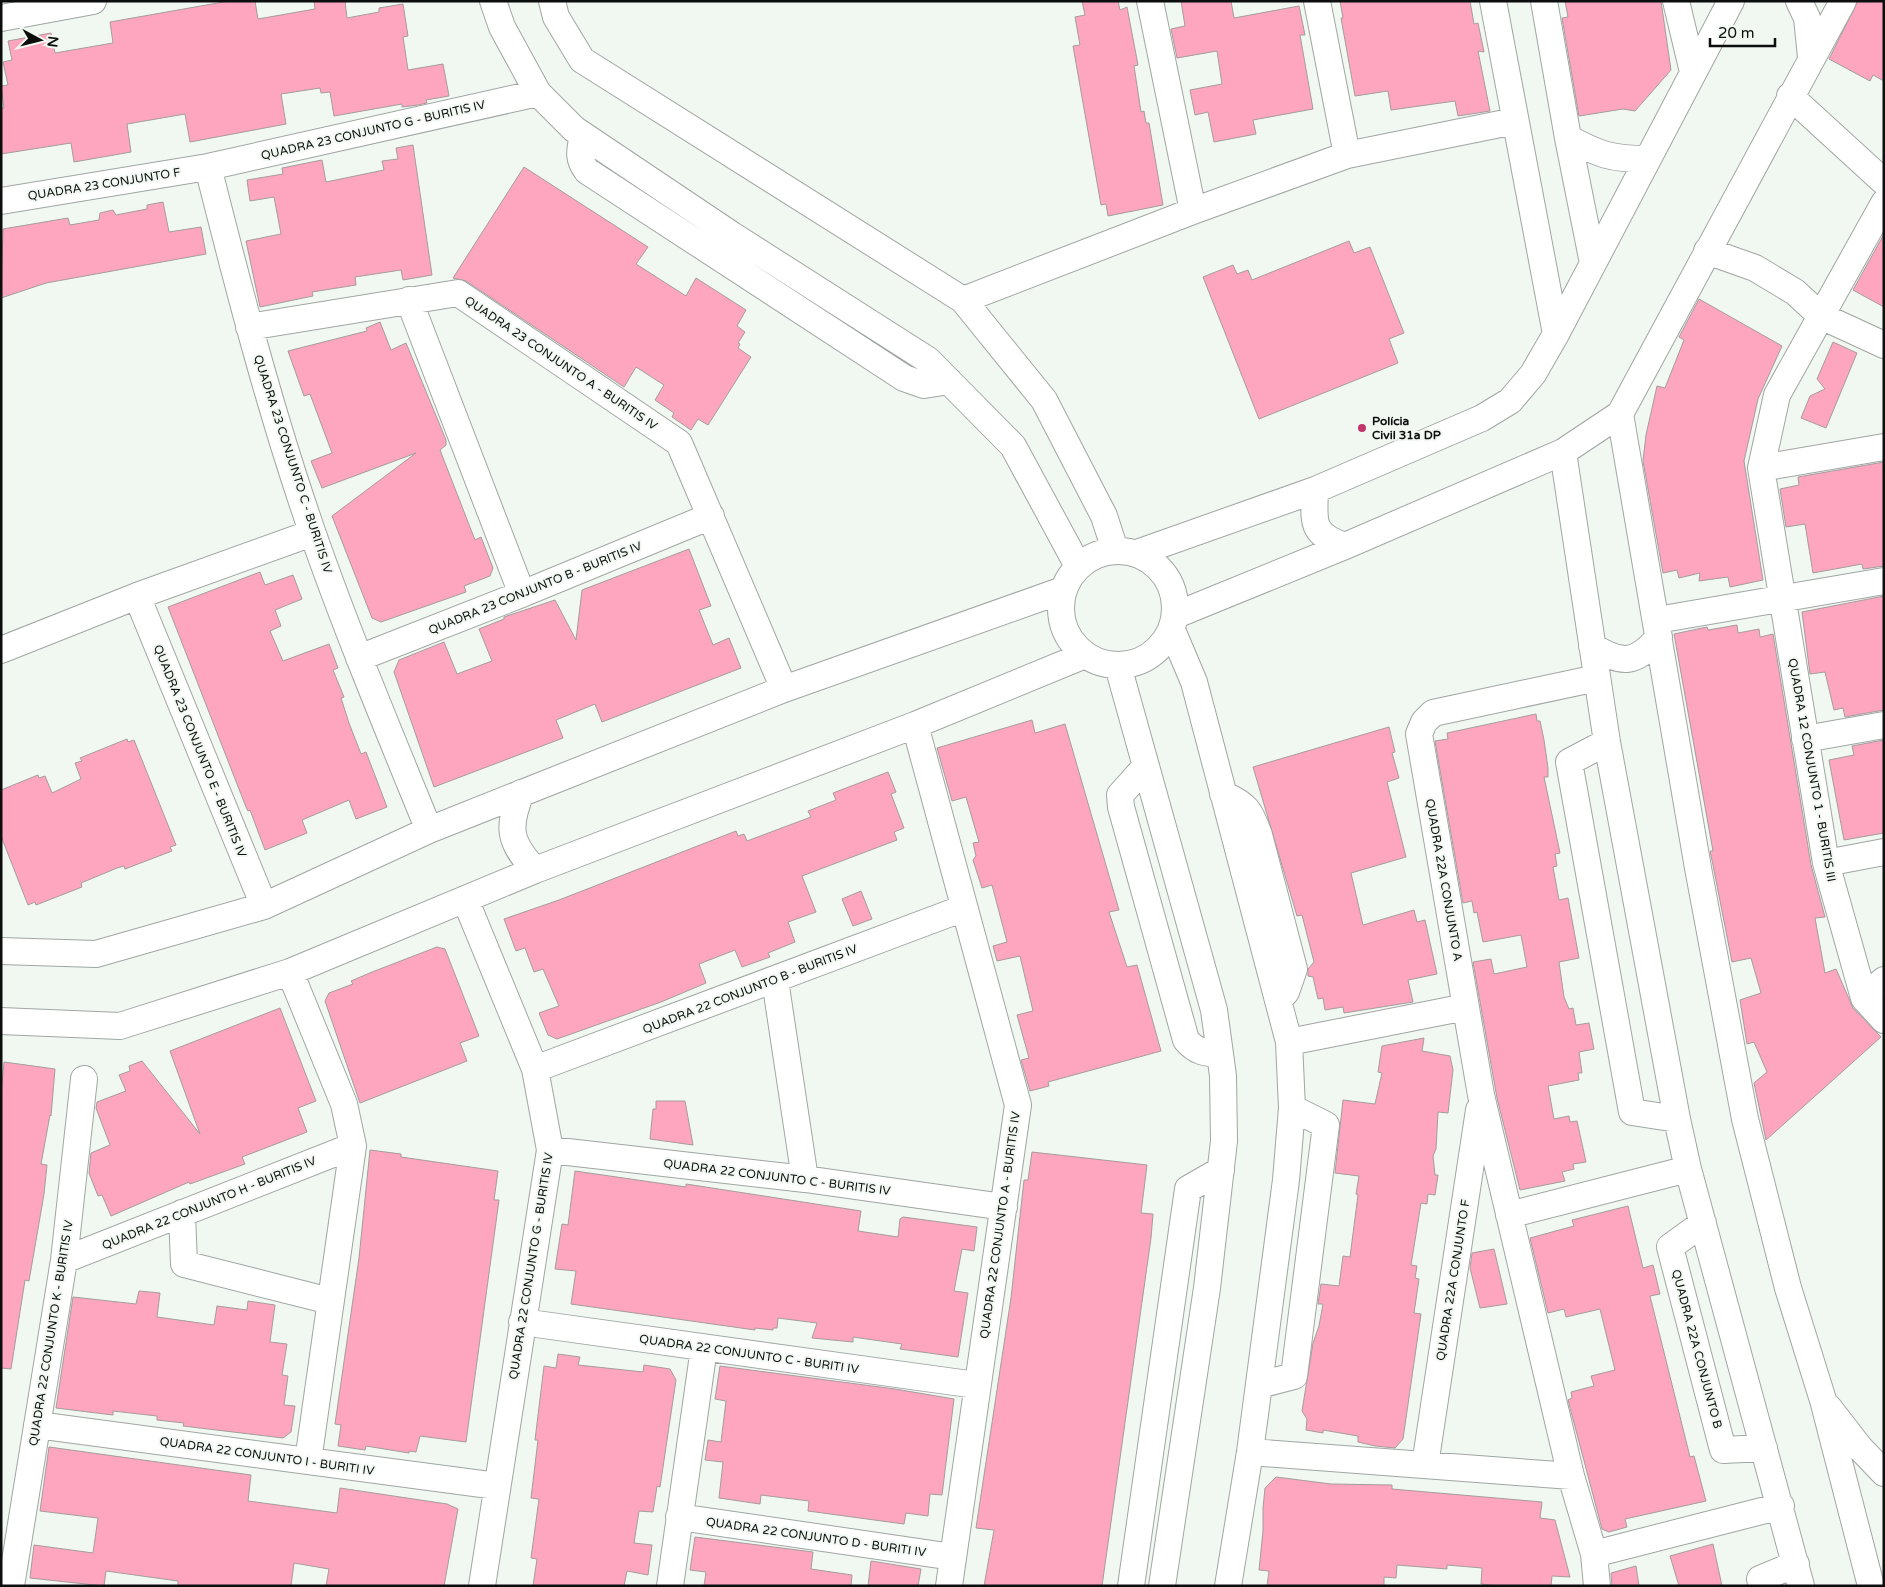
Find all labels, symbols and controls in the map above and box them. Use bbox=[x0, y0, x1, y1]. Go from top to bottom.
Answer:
north arrow bbox=[15, 15, 65, 65]
scale bar bbox=[1710, 15, 1775, 47]
text: 20 m bbox=[1718, 24, 1755, 42]
text: N bbox=[43, 35, 62, 48]
street label: QUADRA 23 CONJUNTO G - BURITIS IV bbox=[260, 97, 487, 163]
street label: QUADRA 23 CONJUNTO F bbox=[27, 165, 181, 203]
street label: QUADRA 23 CONJUNTO A - BURITIS IV bbox=[462, 293, 661, 433]
street label: QUADRA 23 CONJUNTO C - BURITIS IV bbox=[251, 353, 335, 576]
place label: Polícia Civil 31a DP bbox=[1372, 414, 1441, 442]
marker: Polícia Civil 31a DP bbox=[1356, 422, 1368, 434]
street label: QUADRA 23 CONJUNTO B - BURITIS IV bbox=[426, 538, 644, 637]
street label: QUADRA 23 CONJUNTO E - BURITIS IV bbox=[151, 643, 249, 860]
street label: QUADRA 12 CONJUNTO 1 - BURITIS III bbox=[1785, 657, 1839, 883]
street label: QUADRA 22A CONJUNTO A bbox=[1423, 798, 1465, 962]
street label: QUADRA 22 CONJUNTO B - BURITIS IV bbox=[641, 941, 860, 1037]
street label: QUADRA 22 CONJUNTO A - BURITIS IV bbox=[977, 1110, 1023, 1340]
street label: QUADRA 22 CONJUNTO G - BURITIS IV bbox=[506, 1151, 556, 1381]
street label: QUADRA 22 CONJUNTO H - BURITIS IV bbox=[100, 1153, 319, 1252]
street label: QUADRA 22 CONJUNTO C - BURITIS IV bbox=[663, 1156, 892, 1198]
street label: QUADRA 22A CONJUNTO F bbox=[1433, 1198, 1473, 1362]
street label: QUADRA 22 CONJUNTO K - BURITIS IV bbox=[26, 1218, 76, 1447]
street label: QUADRA 22A CONJUNTO B bbox=[1669, 1268, 1725, 1430]
street label: QUADRA 22 CONJUNTO C - BURITI IV bbox=[638, 1332, 860, 1376]
street label: QUADRA 22 CONJUNTO I - BURITI IV bbox=[159, 1434, 376, 1478]
street label: QUADRA 22 CONJUNTO D - BURITI IV bbox=[705, 1515, 928, 1559]

